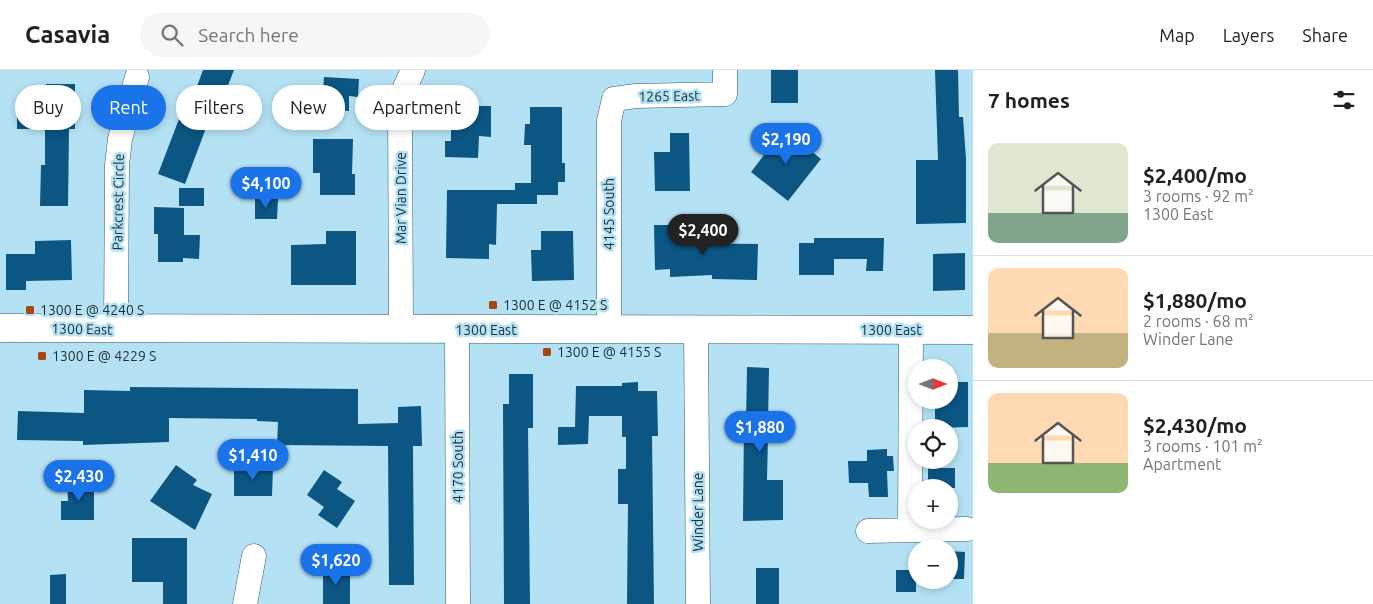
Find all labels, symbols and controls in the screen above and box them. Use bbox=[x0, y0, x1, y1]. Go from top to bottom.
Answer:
search box bbox=[140, 12, 490, 57]
text: Casavia bbox=[25, 21, 110, 48]
icon: search bbox=[158, 21, 186, 49]
text: Search here bbox=[198, 24, 299, 46]
text: Map bbox=[1159, 25, 1195, 45]
text: Layers bbox=[1223, 25, 1274, 45]
text: Share bbox=[1302, 25, 1348, 45]
chip: Buy bbox=[15, 85, 81, 130]
chip: Rent bbox=[91, 85, 166, 130]
chip: Filters bbox=[176, 85, 262, 130]
chip: New bbox=[272, 85, 345, 130]
chip: Apartment bbox=[355, 85, 479, 130]
icon: filters bbox=[1330, 86, 1358, 114]
street label: 1265 East bbox=[638, 87, 700, 105]
text: 7 homes bbox=[988, 88, 1070, 112]
pin: $2,190 bbox=[745, 122, 827, 165]
text: $2,190 bbox=[761, 130, 811, 148]
street label: Mar Vian Drive bbox=[393, 152, 409, 244]
street label: Parkcrest Circle bbox=[109, 153, 127, 251]
icon: home bbox=[1028, 163, 1088, 223]
text: $2,400/mo bbox=[1143, 163, 1247, 187]
pin: $4,100 bbox=[225, 166, 307, 209]
text: $4,100 bbox=[241, 174, 291, 192]
street label: 4145 South bbox=[601, 178, 617, 250]
text: 3 rooms · 92 m² bbox=[1143, 187, 1254, 205]
text: 1300 East bbox=[1143, 205, 1213, 223]
pin: $2,400 bbox=[662, 214, 744, 256]
text: $2,400 bbox=[678, 221, 728, 239]
icon: home bbox=[1028, 288, 1088, 348]
text: $1,880/mo bbox=[1143, 288, 1247, 312]
place label: 1300 E @ 4152 S bbox=[503, 297, 607, 313]
marker: 1300 E @ 4152 S bbox=[487, 299, 499, 311]
place label: 1300 E @ 4240 S bbox=[40, 302, 144, 318]
marker: 1300 E @ 4240 S bbox=[24, 304, 36, 316]
text: 2 rooms · 68 m² bbox=[1143, 312, 1254, 330]
street label: 1300 East bbox=[51, 320, 113, 338]
street label: 1300 East bbox=[455, 322, 517, 338]
street label: 1300 East bbox=[860, 322, 922, 338]
text: Winder Lane bbox=[1143, 330, 1233, 348]
place label: 1300 E @ 4155 S bbox=[557, 344, 661, 360]
marker: 1300 E @ 4155 S bbox=[541, 346, 553, 358]
place label: 1300 E @ 4229 S bbox=[52, 348, 156, 364]
marker: 1300 E @ 4229 S bbox=[36, 350, 48, 362]
north arrow bbox=[908, 359, 958, 409]
map controls bbox=[908, 359, 958, 589]
pin: $1,880 bbox=[719, 410, 801, 453]
icon: home bbox=[1028, 413, 1088, 473]
text: $2,430/mo bbox=[1143, 413, 1247, 437]
text: $1,880 bbox=[735, 418, 785, 436]
button: locate bbox=[908, 419, 958, 469]
street label: 4170 South bbox=[450, 431, 466, 503]
text: 3 rooms · 101 m² bbox=[1143, 437, 1263, 455]
pin: $1,410 bbox=[212, 438, 294, 481]
text: $1,410 bbox=[228, 446, 278, 464]
text: Apartment bbox=[1143, 455, 1221, 473]
pin: $2,430 bbox=[38, 460, 120, 502]
text: $2,430 bbox=[54, 467, 104, 485]
street label: Winder Lane bbox=[690, 472, 706, 552]
button: + bbox=[908, 479, 958, 529]
button: − bbox=[908, 539, 958, 589]
pin: $1,620 bbox=[295, 544, 377, 586]
text: $1,620 bbox=[311, 551, 361, 569]

